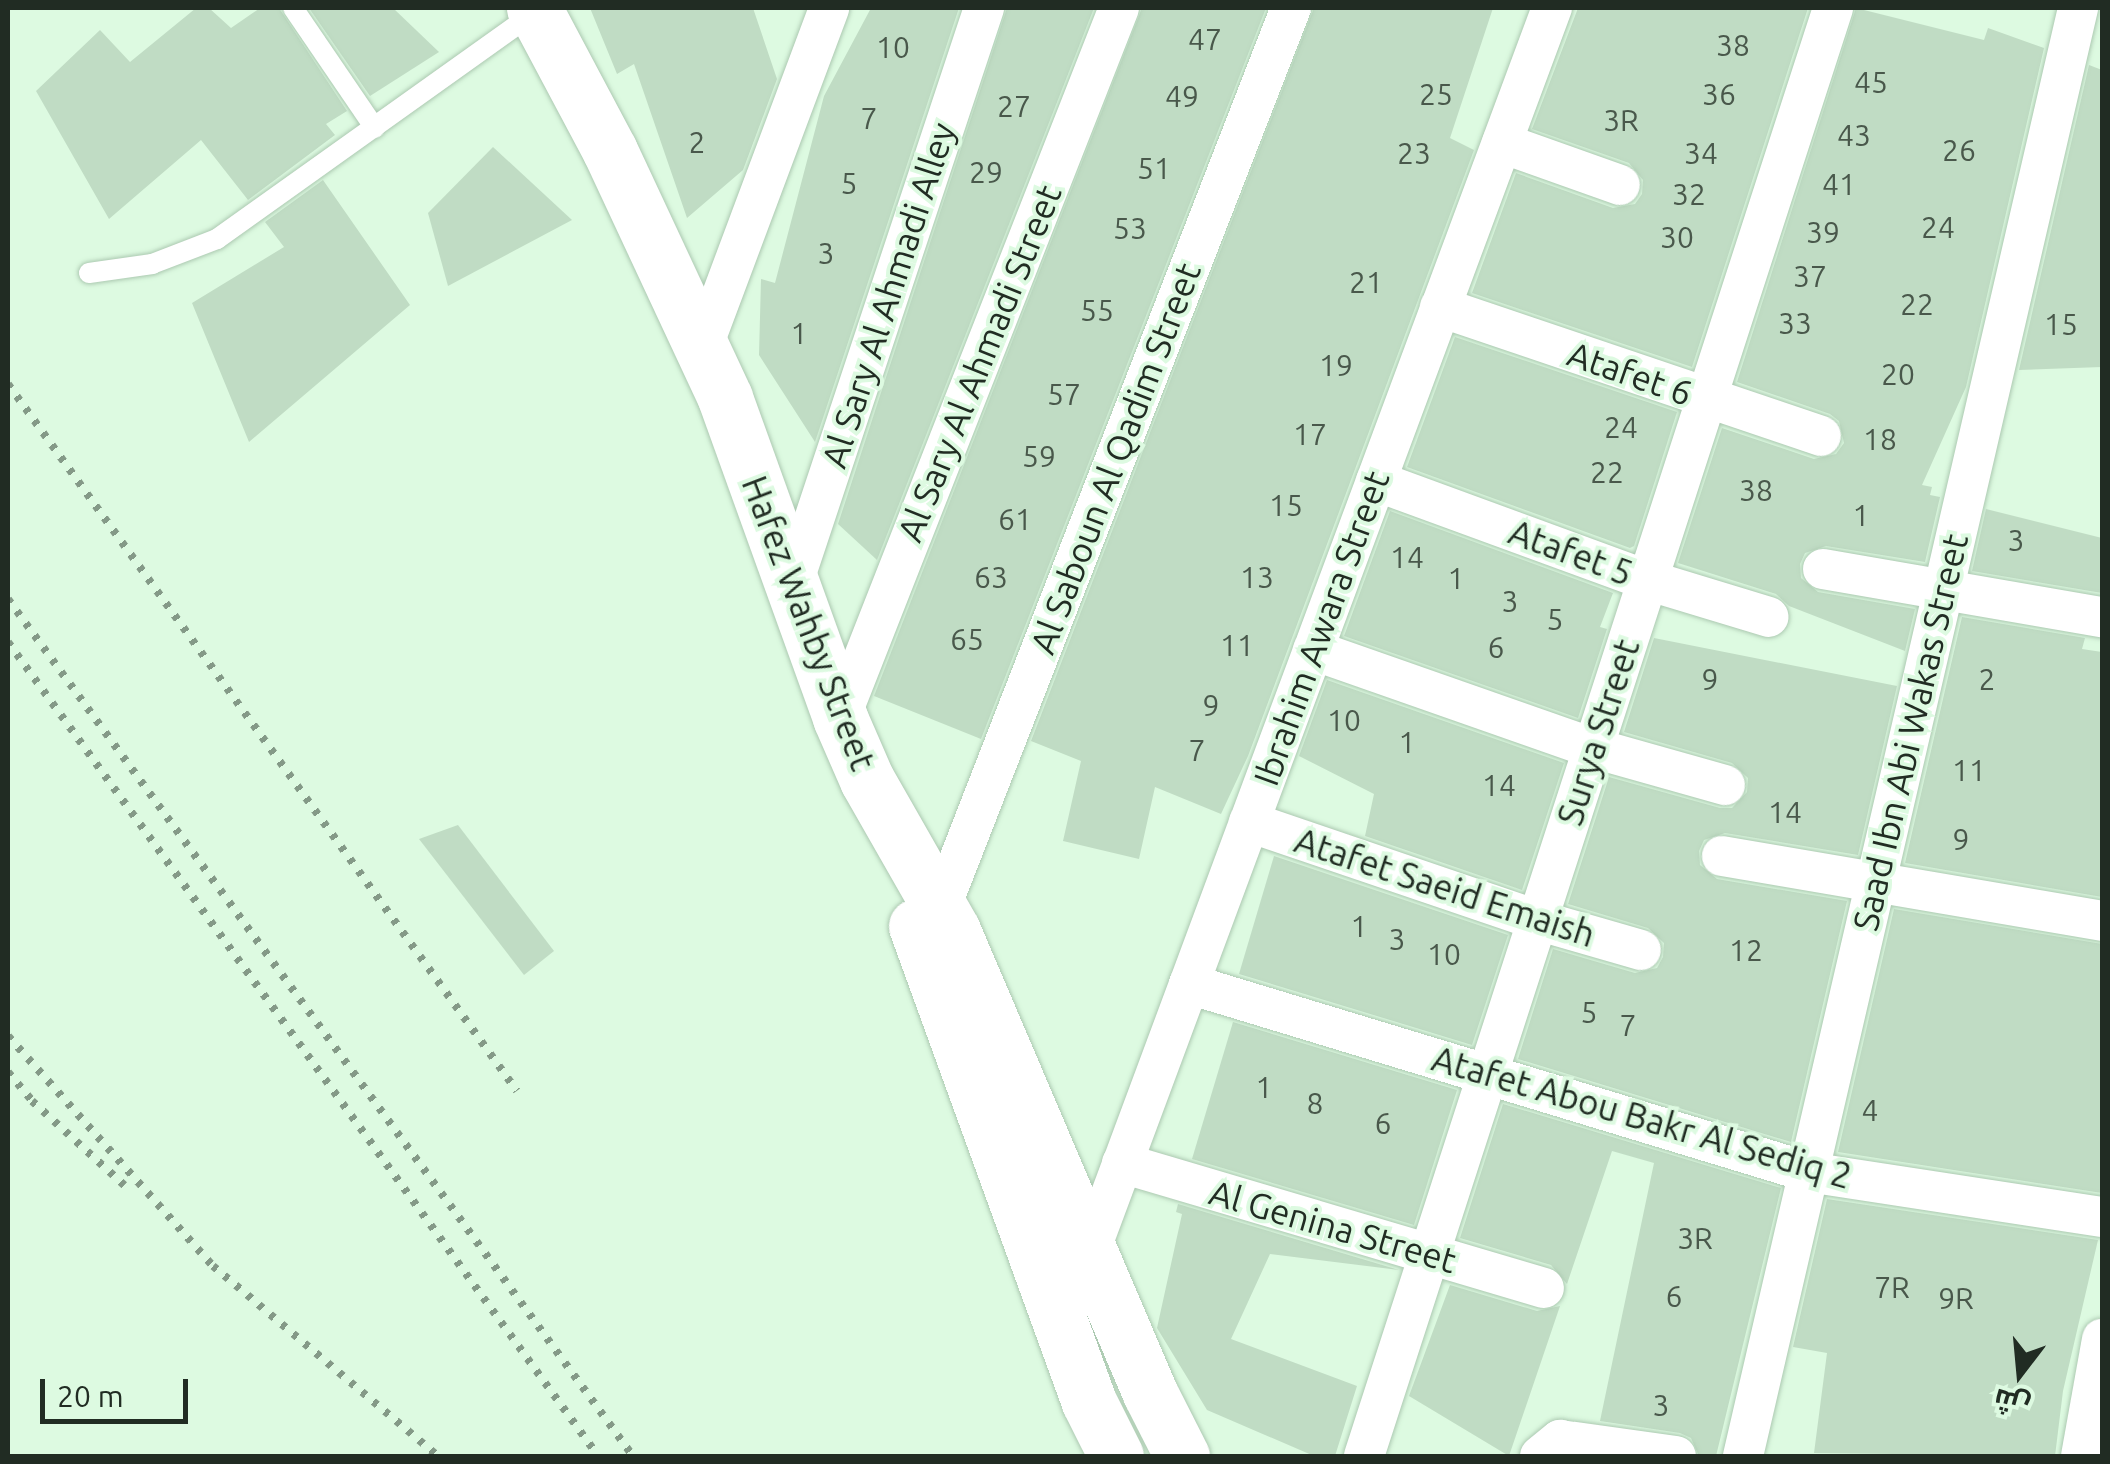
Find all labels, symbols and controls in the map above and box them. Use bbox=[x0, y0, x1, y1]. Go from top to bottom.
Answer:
house number: 47 bbox=[1188, 21, 1222, 57]
house number: 38 bbox=[1716, 27, 1750, 63]
house number: 10 bbox=[876, 29, 910, 65]
house number: 45 bbox=[1854, 64, 1888, 100]
house number: 25 bbox=[1419, 76, 1453, 112]
house number: 36 bbox=[1702, 76, 1736, 112]
house number: 49 bbox=[1165, 78, 1199, 114]
house number: 27 bbox=[997, 88, 1031, 124]
house number: 7 bbox=[861, 100, 877, 136]
house number: 3R bbox=[1603, 102, 1639, 138]
street label: Al Sary Al Ahmadi Alley bbox=[812, 117, 964, 473]
house number: 43 bbox=[1837, 117, 1871, 153]
house number: 2 bbox=[689, 124, 705, 160]
house number: 26 bbox=[1942, 132, 1976, 168]
house number: 23 bbox=[1397, 135, 1431, 171]
house number: 34 bbox=[1684, 135, 1718, 171]
house number: 51 bbox=[1137, 150, 1171, 186]
house number: 29 bbox=[969, 154, 1003, 190]
house number: 5 bbox=[841, 165, 857, 201]
house number: 41 bbox=[1822, 166, 1856, 202]
house number: 32 bbox=[1672, 176, 1706, 212]
street label: Al Sary Al Ahmadi Street bbox=[888, 179, 1070, 547]
house number: 24 bbox=[1921, 209, 1955, 245]
house number: 53 bbox=[1113, 210, 1147, 246]
house number: 39 bbox=[1806, 214, 1840, 250]
house number: 30 bbox=[1660, 219, 1694, 255]
house number: 3 bbox=[818, 235, 834, 271]
street label: Al Saboun Al Qadim Street bbox=[1021, 257, 1209, 659]
house number: 37 bbox=[1793, 258, 1827, 294]
house number: 21 bbox=[1349, 264, 1383, 300]
house number: 22 bbox=[1900, 286, 1934, 322]
house number: 55 bbox=[1080, 292, 1114, 328]
house number: 33 bbox=[1778, 305, 1812, 341]
house number: 15 bbox=[2044, 306, 2078, 342]
house number: 1 bbox=[791, 315, 807, 351]
street label: Atafet 6 bbox=[1562, 332, 1698, 414]
house number: 19 bbox=[1319, 347, 1353, 383]
house number: 20 bbox=[1881, 356, 1915, 392]
house number: 57 bbox=[1047, 376, 1081, 412]
house number: 24 bbox=[1604, 409, 1638, 445]
house number: 17 bbox=[1293, 416, 1327, 452]
house number: 18 bbox=[1863, 421, 1897, 457]
house number: 59 bbox=[1022, 438, 1056, 474]
house number: 22 bbox=[1590, 454, 1624, 490]
street label: Ibrahim Awara Street bbox=[1245, 465, 1397, 791]
street label: Hafez Wahby Street bbox=[734, 470, 884, 776]
house number: 38 bbox=[1739, 472, 1773, 508]
house number: 15 bbox=[1269, 487, 1303, 523]
house number: 1 bbox=[1853, 497, 1869, 533]
house number: 61 bbox=[998, 501, 1032, 537]
street label: Atafet 5 bbox=[1503, 510, 1639, 594]
house number: 3 bbox=[2008, 522, 2024, 558]
street label: Saad Ibn Abi Wakas Street bbox=[1844, 529, 1976, 935]
house number: 14 bbox=[1390, 539, 1424, 575]
house number: 63 bbox=[974, 559, 1008, 595]
house number: 13 bbox=[1240, 559, 1274, 595]
house number: 1 bbox=[1448, 560, 1464, 596]
house number: 3 bbox=[1502, 583, 1518, 619]
house number: 5 bbox=[1547, 601, 1563, 637]
house number: 65 bbox=[950, 621, 984, 657]
house number: 11 bbox=[1220, 627, 1254, 663]
house number: 6 bbox=[1488, 629, 1504, 665]
street label: Surya Street bbox=[1548, 634, 1648, 830]
house number: 9 bbox=[1702, 661, 1718, 697]
house number: 2 bbox=[1979, 661, 1995, 697]
house number: 9 bbox=[1203, 687, 1219, 723]
house number: 10 bbox=[1327, 702, 1361, 738]
house number: 1 bbox=[1399, 724, 1415, 760]
house number: 7 bbox=[1189, 732, 1205, 768]
house number: 11 bbox=[1952, 752, 1986, 788]
house number: 14 bbox=[1482, 767, 1516, 803]
house number: 14 bbox=[1768, 794, 1802, 830]
street label: Atafet Saeid Emaish bbox=[1290, 819, 1600, 955]
house number: 9 bbox=[1953, 821, 1969, 857]
house number: 1 bbox=[1351, 908, 1367, 944]
house number: 3 bbox=[1389, 921, 1405, 957]
house number: 12 bbox=[1729, 932, 1763, 968]
house number: 10 bbox=[1427, 936, 1461, 972]
house number: 5 bbox=[1581, 994, 1597, 1030]
house number: 7 bbox=[1620, 1007, 1636, 1043]
street label: Atafet Abou Bakr Al Sediq 2 bbox=[1427, 1037, 1857, 1197]
house number: 1 bbox=[1256, 1069, 1272, 1105]
house number: 8 bbox=[1307, 1085, 1323, 1121]
house number: 4 bbox=[1862, 1092, 1878, 1128]
house number: 6 bbox=[1375, 1105, 1391, 1141]
street label: Al Genina Street bbox=[1205, 1171, 1461, 1281]
house number: 3R bbox=[1677, 1220, 1713, 1256]
house number: 7R bbox=[1874, 1269, 1910, 1305]
house number: 6 bbox=[1666, 1278, 1682, 1314]
house number: 9R bbox=[1938, 1280, 1974, 1316]
north arrow bbox=[1970, 1324, 2070, 1424]
scale bar bbox=[45, 1359, 192, 1421]
text: 20 m bbox=[57, 1379, 124, 1413]
text: ش bbox=[1990, 1383, 2033, 1423]
house number: 3 bbox=[1653, 1387, 1669, 1423]

